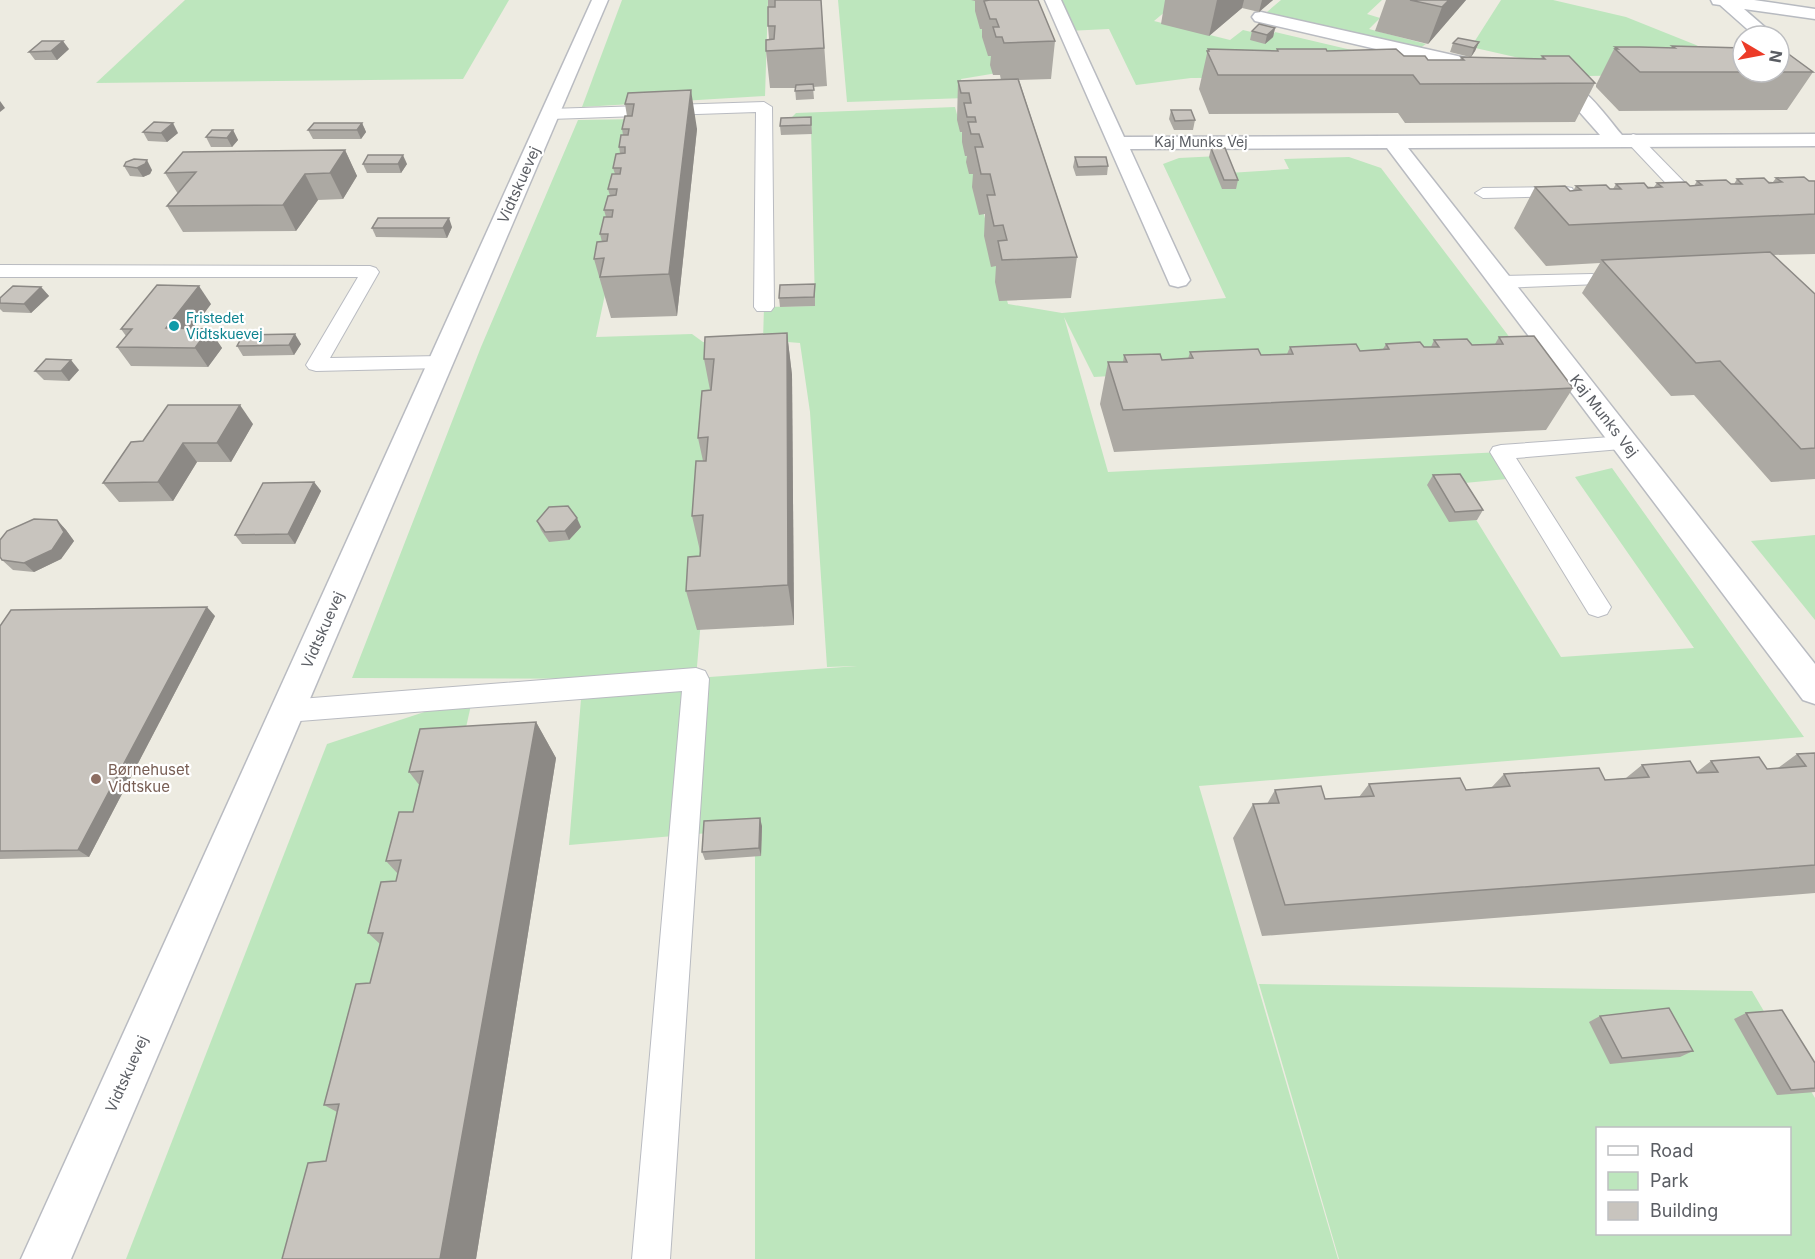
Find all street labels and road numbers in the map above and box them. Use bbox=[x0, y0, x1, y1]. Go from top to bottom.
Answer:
street label: Kaj Munks Vej bbox=[1154, 133, 1248, 150]
street label: Vidtskuevej bbox=[493, 143, 544, 226]
street label: Kaj Munks Vej bbox=[1566, 370, 1643, 461]
street label: Vidtskuevej bbox=[297, 588, 348, 671]
street label: Vidtskuevej bbox=[101, 1032, 152, 1115]

